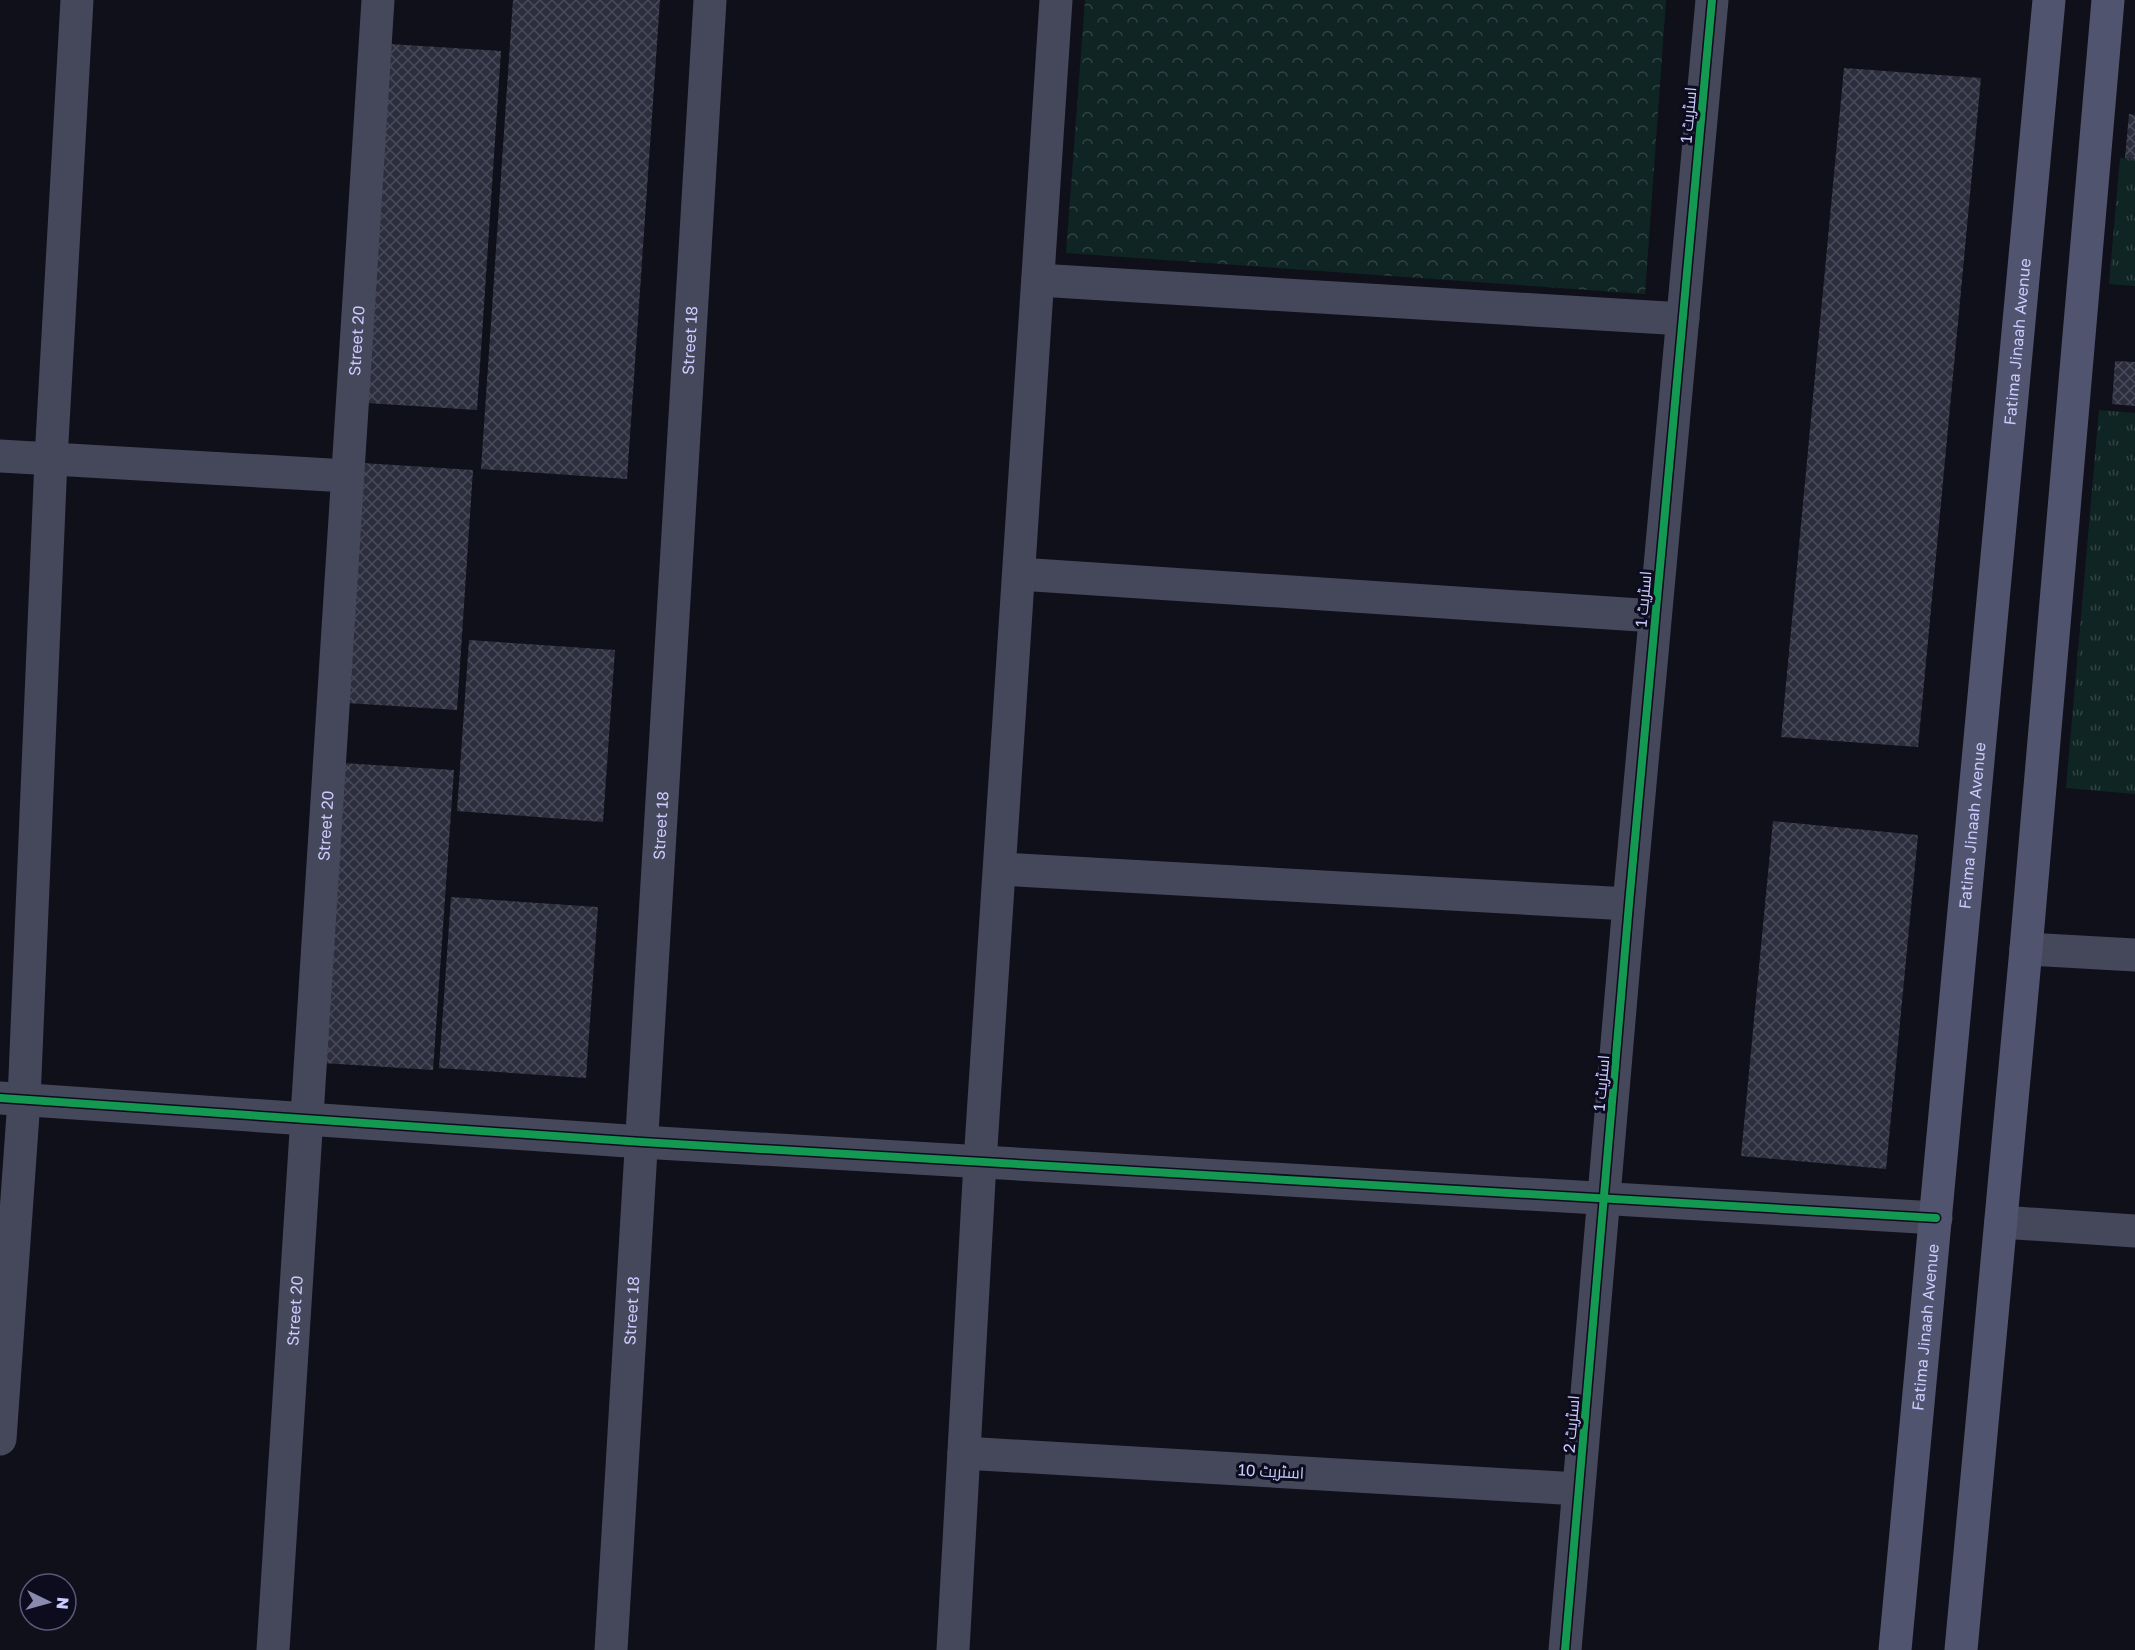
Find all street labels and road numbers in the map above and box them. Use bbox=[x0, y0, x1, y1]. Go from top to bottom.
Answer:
street label: اسٹریٹ 1 bbox=[1676, 86, 1700, 144]
street label: Fatima Jinaah Avenue bbox=[1999, 257, 2035, 426]
street label: Street 20 bbox=[344, 305, 369, 377]
street label: Street 18 bbox=[678, 305, 702, 375]
street label: اسٹریٹ 1 bbox=[1631, 570, 1655, 628]
street label: Fatima Jinaah Avenue bbox=[1954, 741, 1990, 910]
street label: Street 20 bbox=[313, 790, 338, 862]
street label: Street 18 bbox=[648, 790, 673, 860]
street label: اسٹریٹ 1 bbox=[1589, 1054, 1613, 1112]
street label: Fatima Jinaah Avenue bbox=[1907, 1243, 1943, 1412]
street label: Street 20 bbox=[282, 1275, 307, 1347]
street label: Street 18 bbox=[619, 1276, 643, 1346]
street label: اسٹریٹ 2 bbox=[1559, 1394, 1583, 1454]
street label: اسٹریٹ 10 bbox=[1237, 1459, 1305, 1483]

